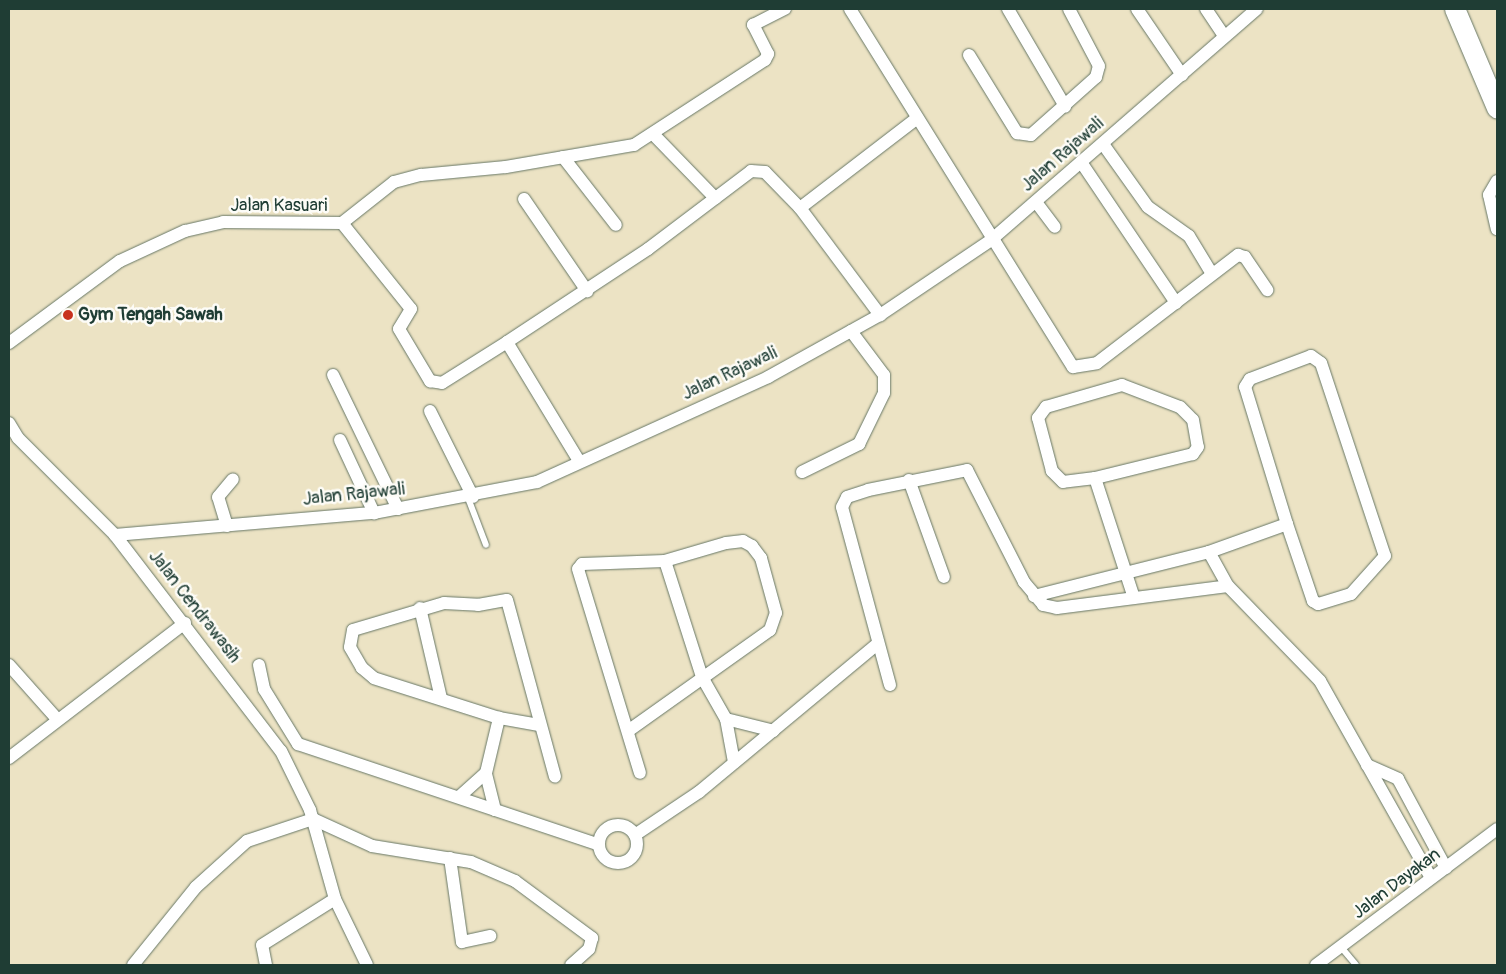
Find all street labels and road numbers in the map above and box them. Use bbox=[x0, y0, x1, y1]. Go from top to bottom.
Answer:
street label: Jalan Rajawali bbox=[1017, 113, 1109, 197]
street label: Jalan Kasuari bbox=[230, 195, 328, 217]
street label: Jalan Rajawali bbox=[679, 343, 781, 405]
street label: Jalan Rajawali bbox=[302, 479, 406, 511]
street label: Jalan Cendrawasih bbox=[143, 546, 245, 668]
street label: Jalan Dayakan bbox=[1349, 844, 1445, 924]

